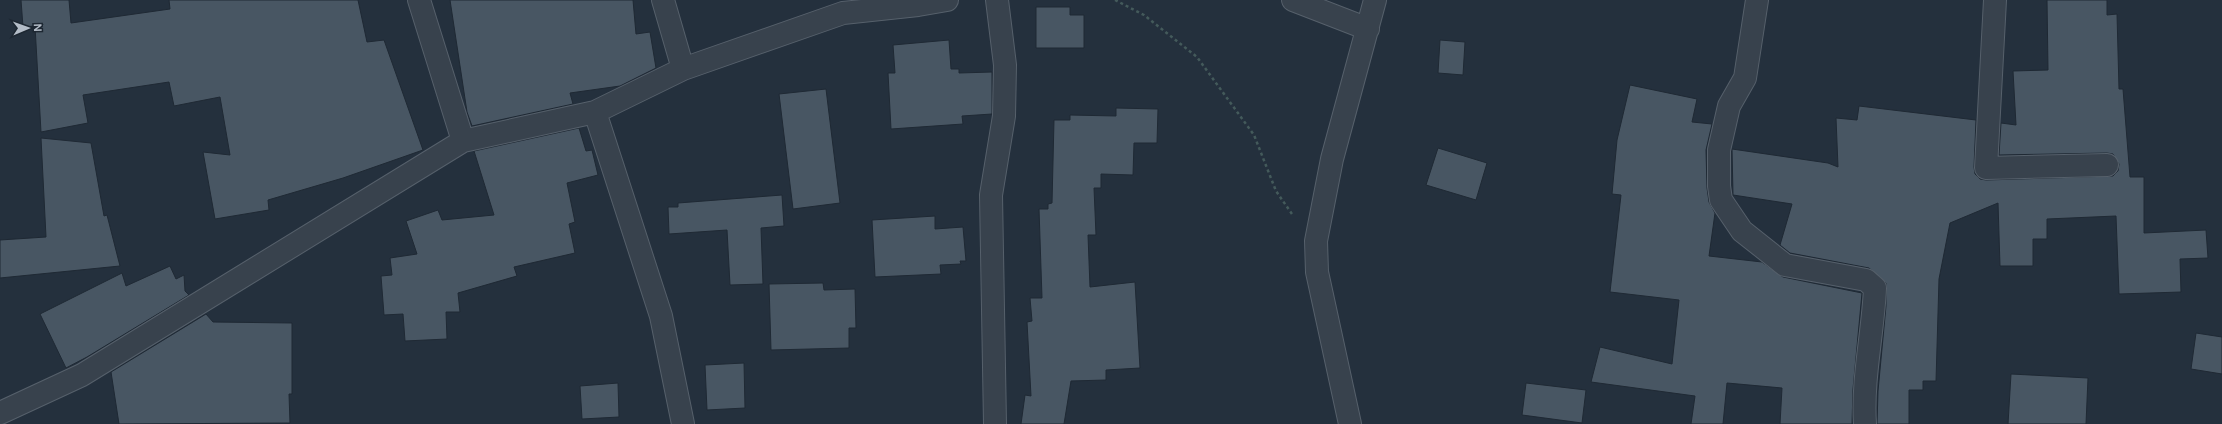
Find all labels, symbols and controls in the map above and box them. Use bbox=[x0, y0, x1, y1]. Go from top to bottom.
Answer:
north arrow bbox=[8, 8, 48, 48]
text: N bbox=[31, 23, 45, 32]

